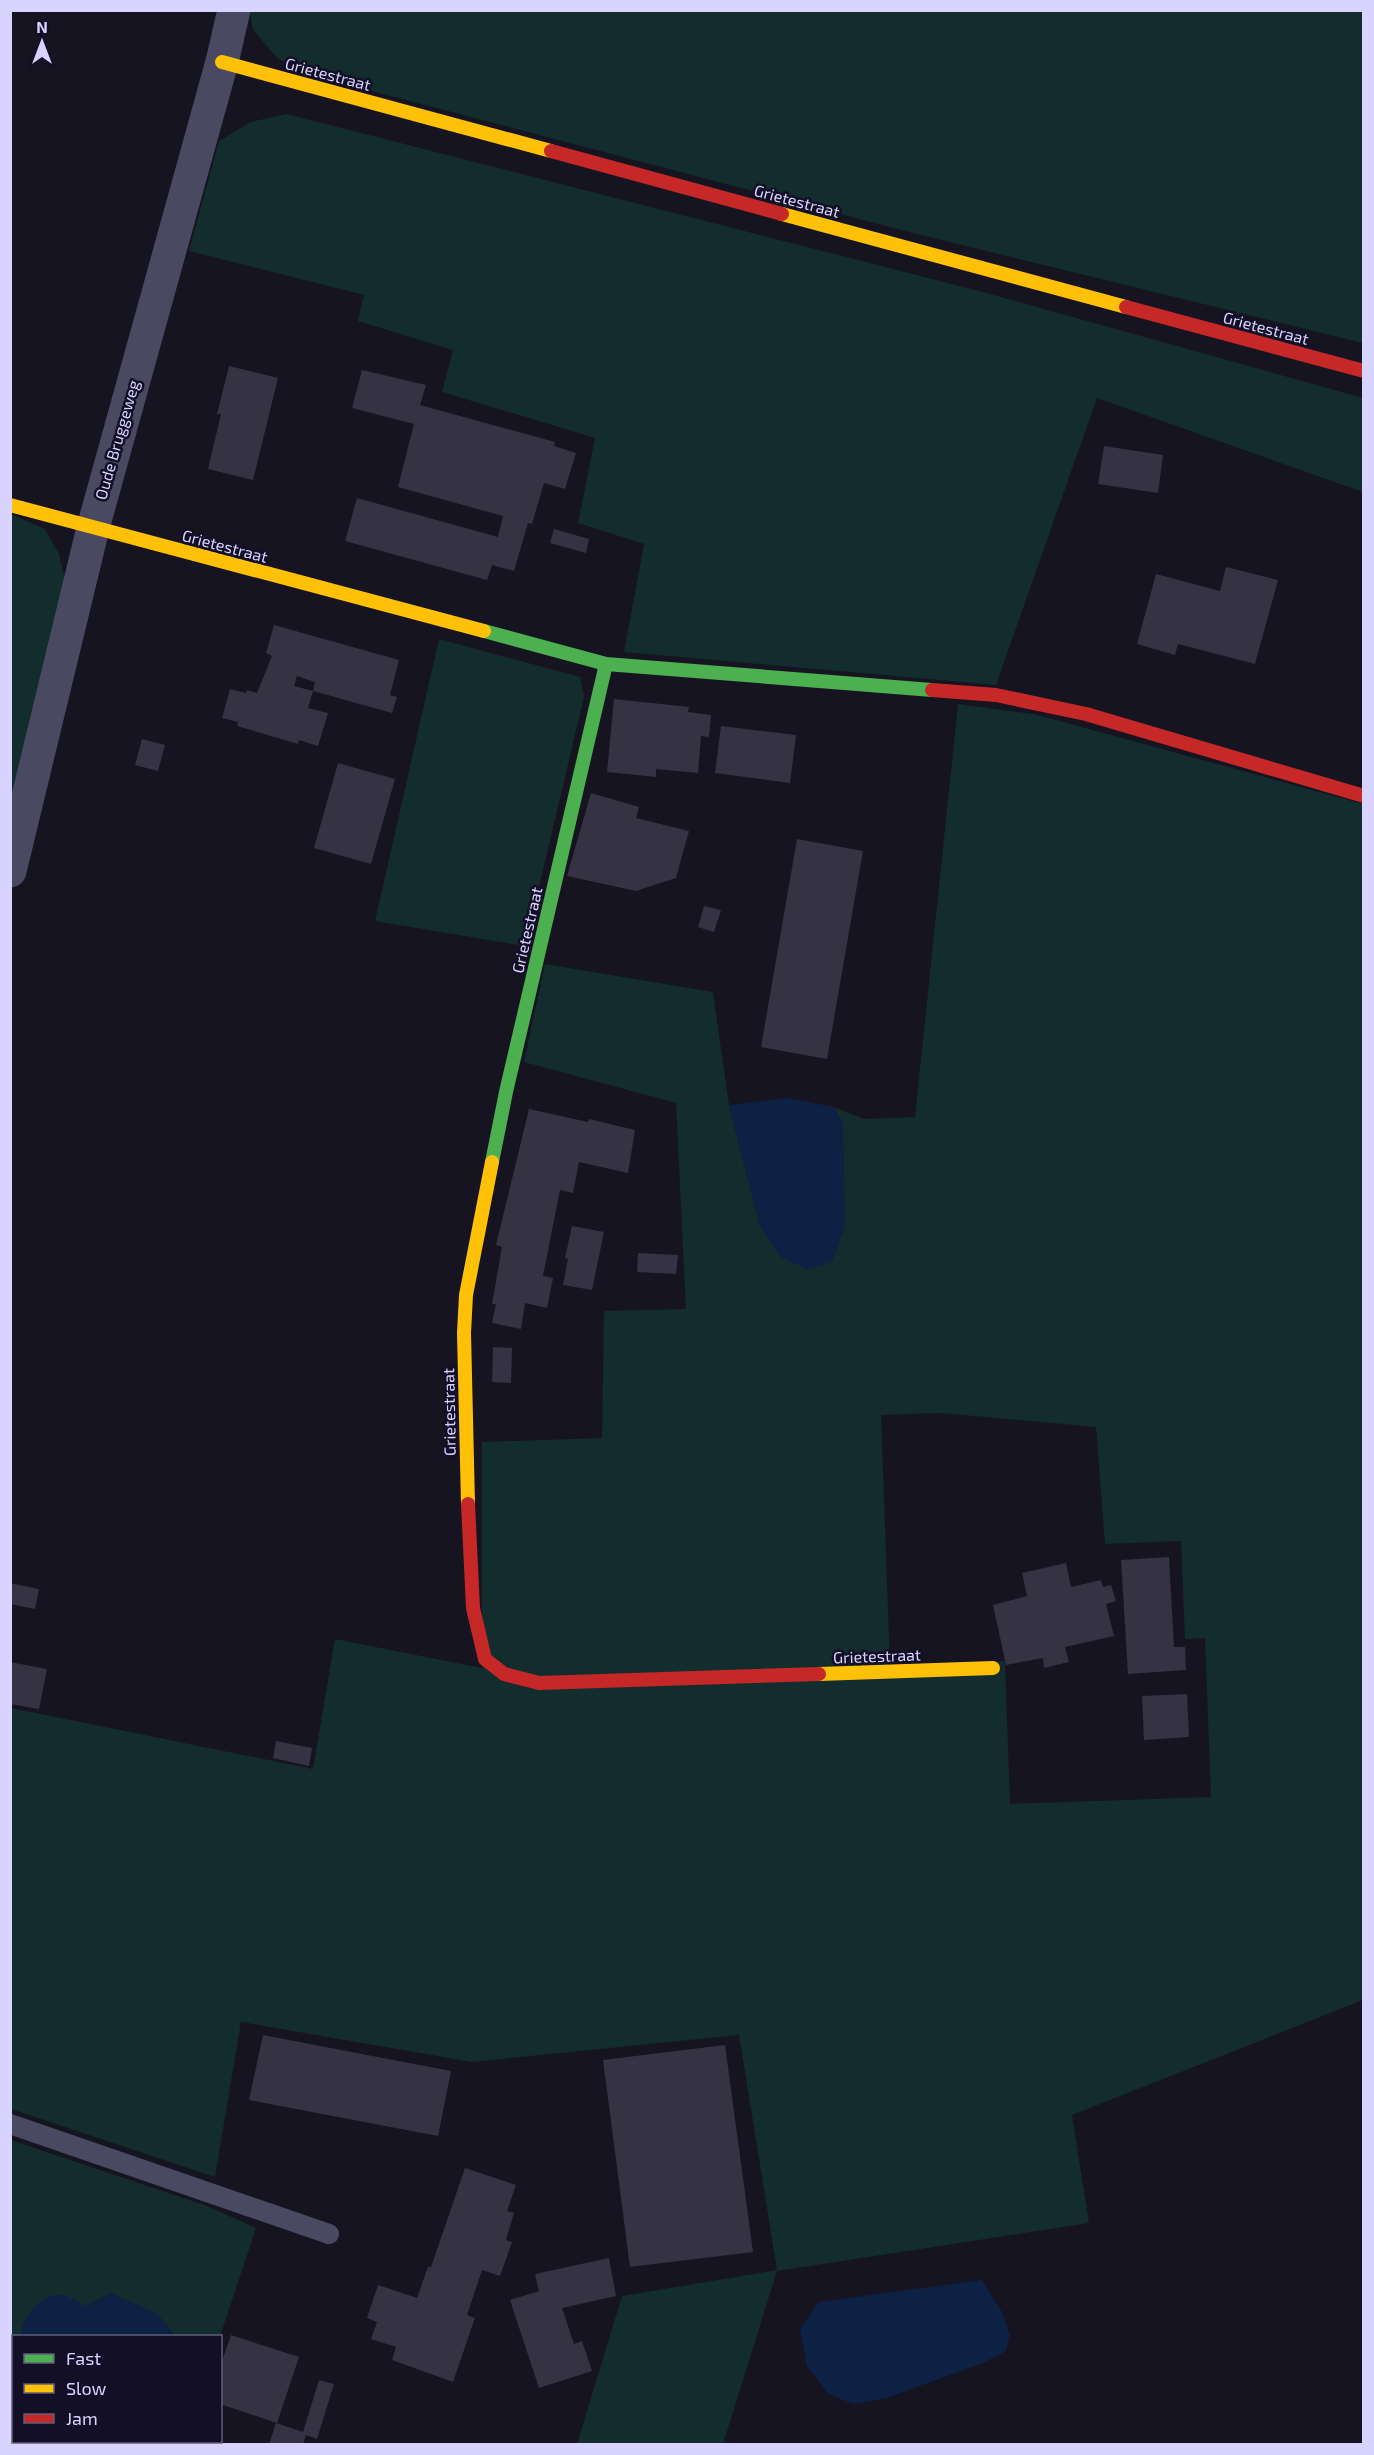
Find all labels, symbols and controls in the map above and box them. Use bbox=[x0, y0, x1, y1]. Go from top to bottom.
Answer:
north arrow bbox=[12, 12, 72, 72]
text: N bbox=[36, 17, 48, 36]
street label: Grietestraat bbox=[283, 53, 373, 94]
street label: Grietestraat bbox=[752, 180, 842, 221]
street label: Grietestraat bbox=[1221, 307, 1311, 348]
street label: Oude Bruggeweg bbox=[90, 378, 143, 502]
street label: Grietestraat bbox=[180, 525, 270, 566]
street label: Grietestraat bbox=[507, 885, 546, 975]
street label: Grietestraat bbox=[438, 1368, 459, 1456]
street label: Grietestraat bbox=[833, 1644, 921, 1667]
legend bbox=[12, 2335, 222, 2443]
text: Fast bbox=[66, 2347, 101, 2369]
text: Slow bbox=[66, 2377, 107, 2399]
text: Jam bbox=[66, 2407, 98, 2429]

